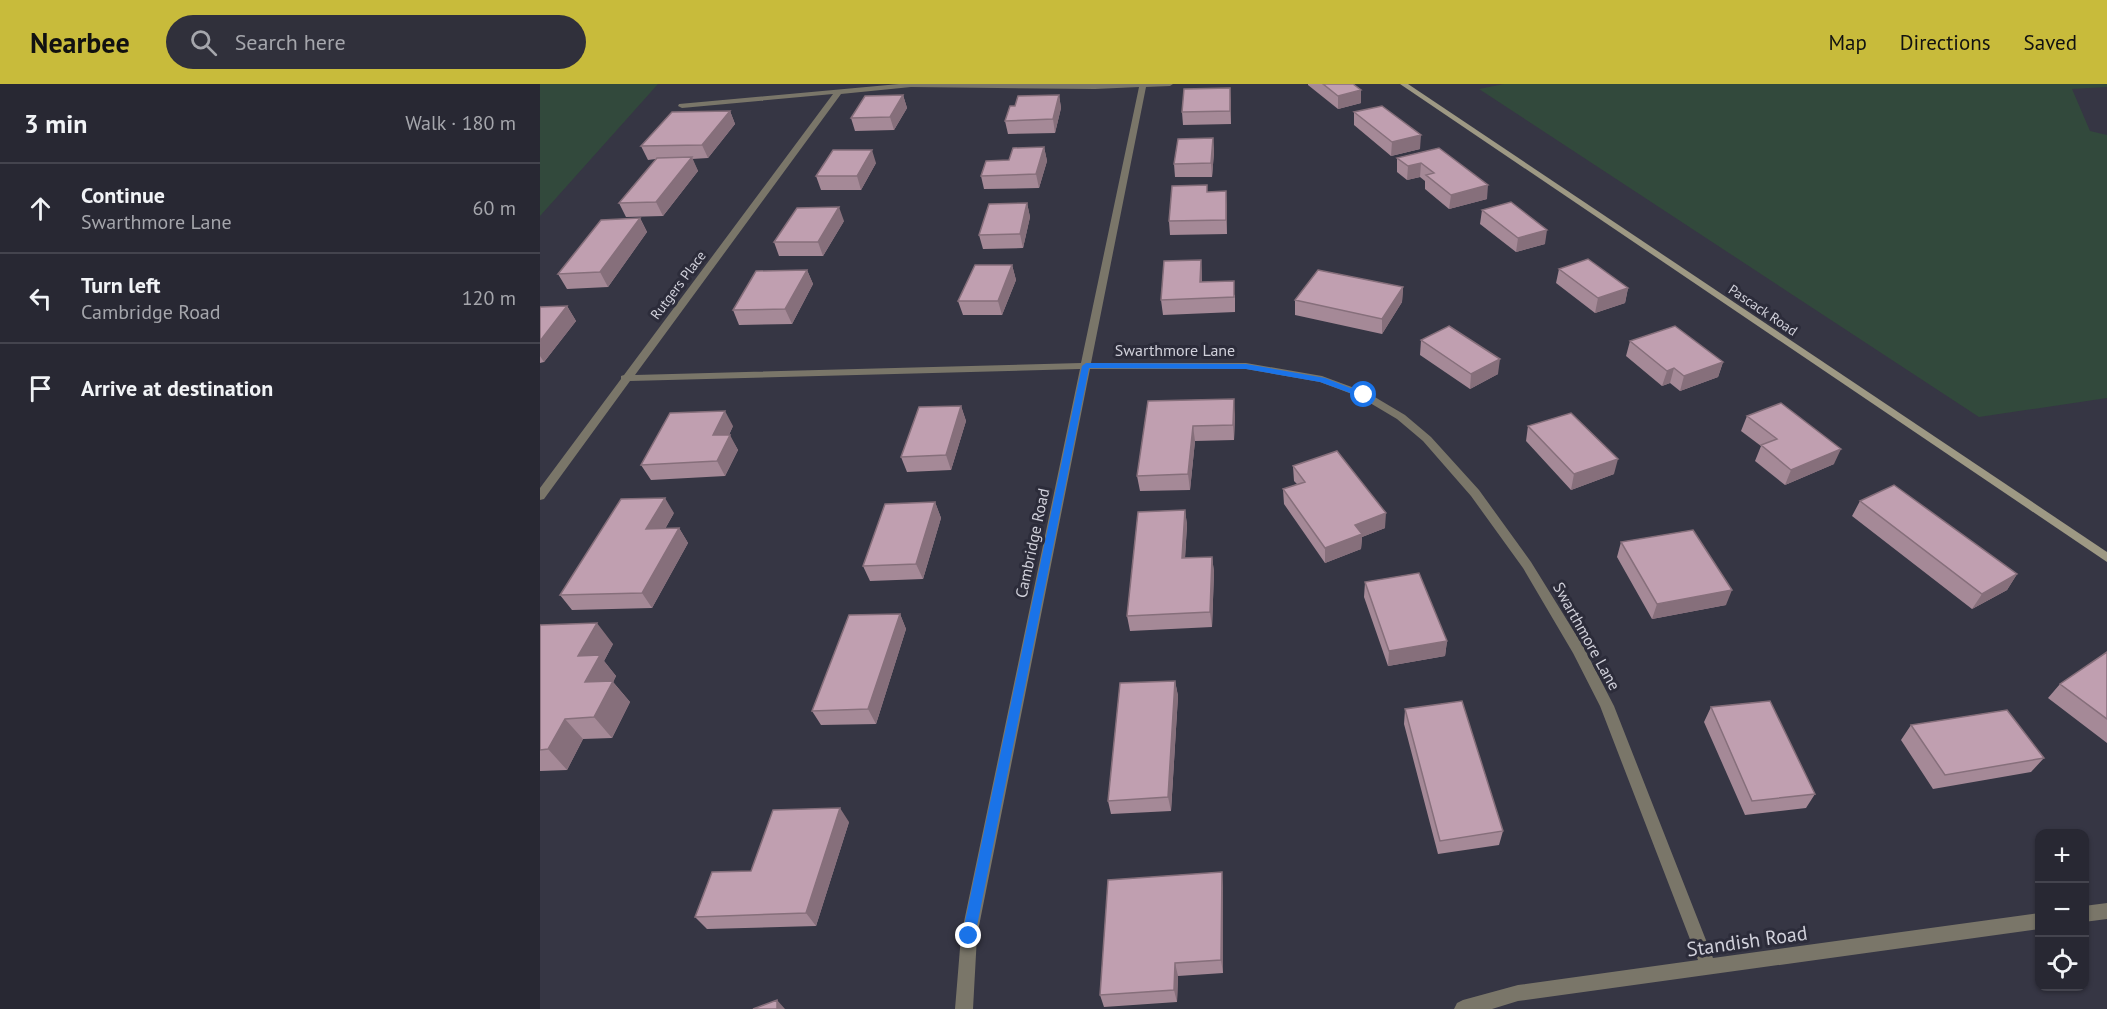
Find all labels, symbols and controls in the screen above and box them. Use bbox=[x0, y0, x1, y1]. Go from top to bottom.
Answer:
search box bbox=[166, 15, 586, 69]
text: Nearbee bbox=[30, 24, 130, 61]
icon: search bbox=[187, 26, 220, 59]
text: Search here bbox=[235, 28, 346, 56]
text: Map bbox=[1828, 29, 1867, 56]
text: Directions bbox=[1900, 29, 1991, 56]
text: Saved bbox=[2024, 29, 2077, 56]
text: 3 min bbox=[24, 107, 87, 140]
text: Walk · 180 m bbox=[405, 110, 516, 136]
text: Continue bbox=[81, 181, 165, 209]
icon: ahead bbox=[24, 192, 57, 225]
text: 60 m bbox=[473, 195, 516, 221]
text: Swarthmore Lane bbox=[81, 209, 232, 235]
street label: Rutgers Place bbox=[646, 247, 710, 323]
text: Turn left bbox=[81, 271, 161, 299]
street label: Pascack Road bbox=[1725, 280, 1801, 340]
icon: left bbox=[24, 282, 57, 315]
text: 120 m bbox=[462, 285, 516, 311]
text: Cambridge Road bbox=[81, 299, 221, 325]
street label: Swarthmore Lane bbox=[1115, 340, 1235, 360]
icon: arrive bbox=[24, 372, 57, 405]
text: Arrive at destination bbox=[81, 374, 273, 402]
route start bbox=[1350, 381, 1376, 407]
street label: Cambridge Road bbox=[1011, 486, 1053, 600]
street label: Swarthmore Lane bbox=[1549, 578, 1625, 694]
map controls bbox=[2035, 829, 2089, 991]
button: + bbox=[2035, 829, 2089, 883]
button: − bbox=[2035, 883, 2089, 937]
street label: Standish Road bbox=[1685, 920, 1809, 962]
route end bbox=[955, 922, 981, 948]
button: locate bbox=[2035, 937, 2089, 991]

